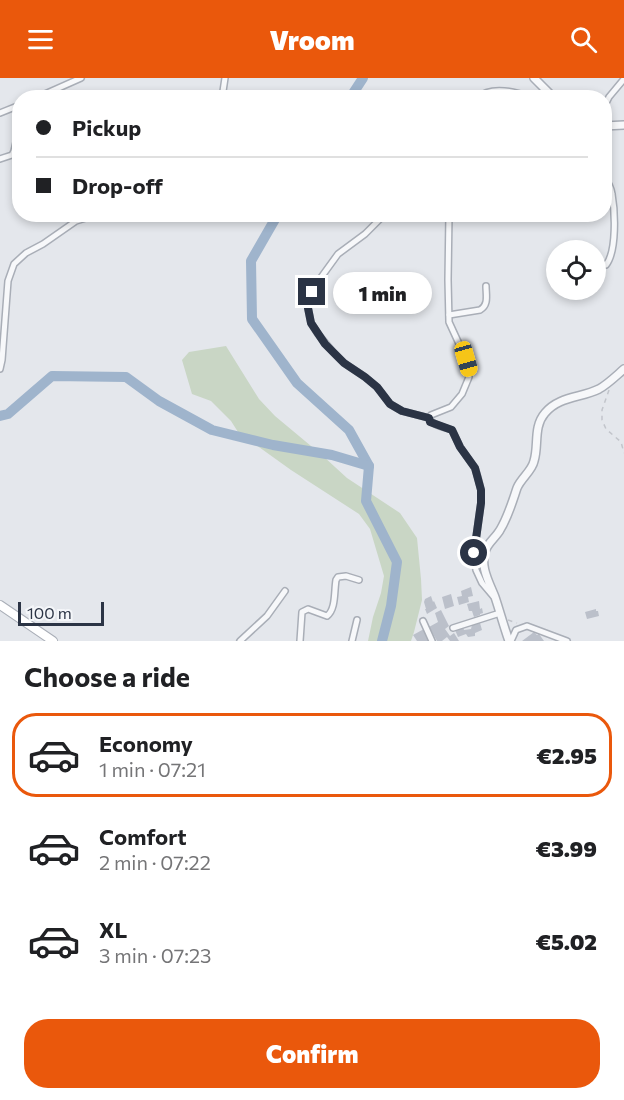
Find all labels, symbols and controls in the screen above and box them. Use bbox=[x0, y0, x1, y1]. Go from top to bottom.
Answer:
icon: menu bbox=[24, 23, 57, 56]
text: Vroom bbox=[269, 23, 355, 56]
icon: search bbox=[567, 23, 600, 56]
text: Pickup bbox=[72, 114, 141, 141]
text: Drop-off bbox=[72, 172, 163, 199]
map controls bbox=[546, 240, 606, 300]
button: locate bbox=[546, 240, 606, 300]
callout: 1 min bbox=[333, 271, 432, 313]
route end bbox=[298, 278, 325, 305]
text: 1 min bbox=[358, 281, 407, 305]
car bbox=[452, 339, 480, 379]
route start bbox=[460, 539, 487, 566]
scale bar bbox=[18, 599, 104, 626]
text: 100 m bbox=[27, 603, 72, 622]
text: Choose a ride bbox=[24, 660, 190, 693]
icon: car bbox=[27, 728, 81, 782]
text: Economy bbox=[99, 730, 193, 757]
text: €2.95 bbox=[536, 742, 597, 769]
text: 1 min · 07:21 bbox=[99, 757, 206, 781]
icon: car bbox=[27, 821, 81, 875]
text: Comfort bbox=[99, 823, 187, 850]
text: €3.99 bbox=[535, 835, 597, 862]
text: 2 min · 07:22 bbox=[99, 850, 211, 874]
icon: car bbox=[27, 914, 81, 968]
text: XL bbox=[99, 916, 127, 943]
text: €5.02 bbox=[536, 928, 597, 955]
text: 3 min · 07:23 bbox=[99, 943, 211, 967]
button: Confirm bbox=[24, 1019, 600, 1088]

